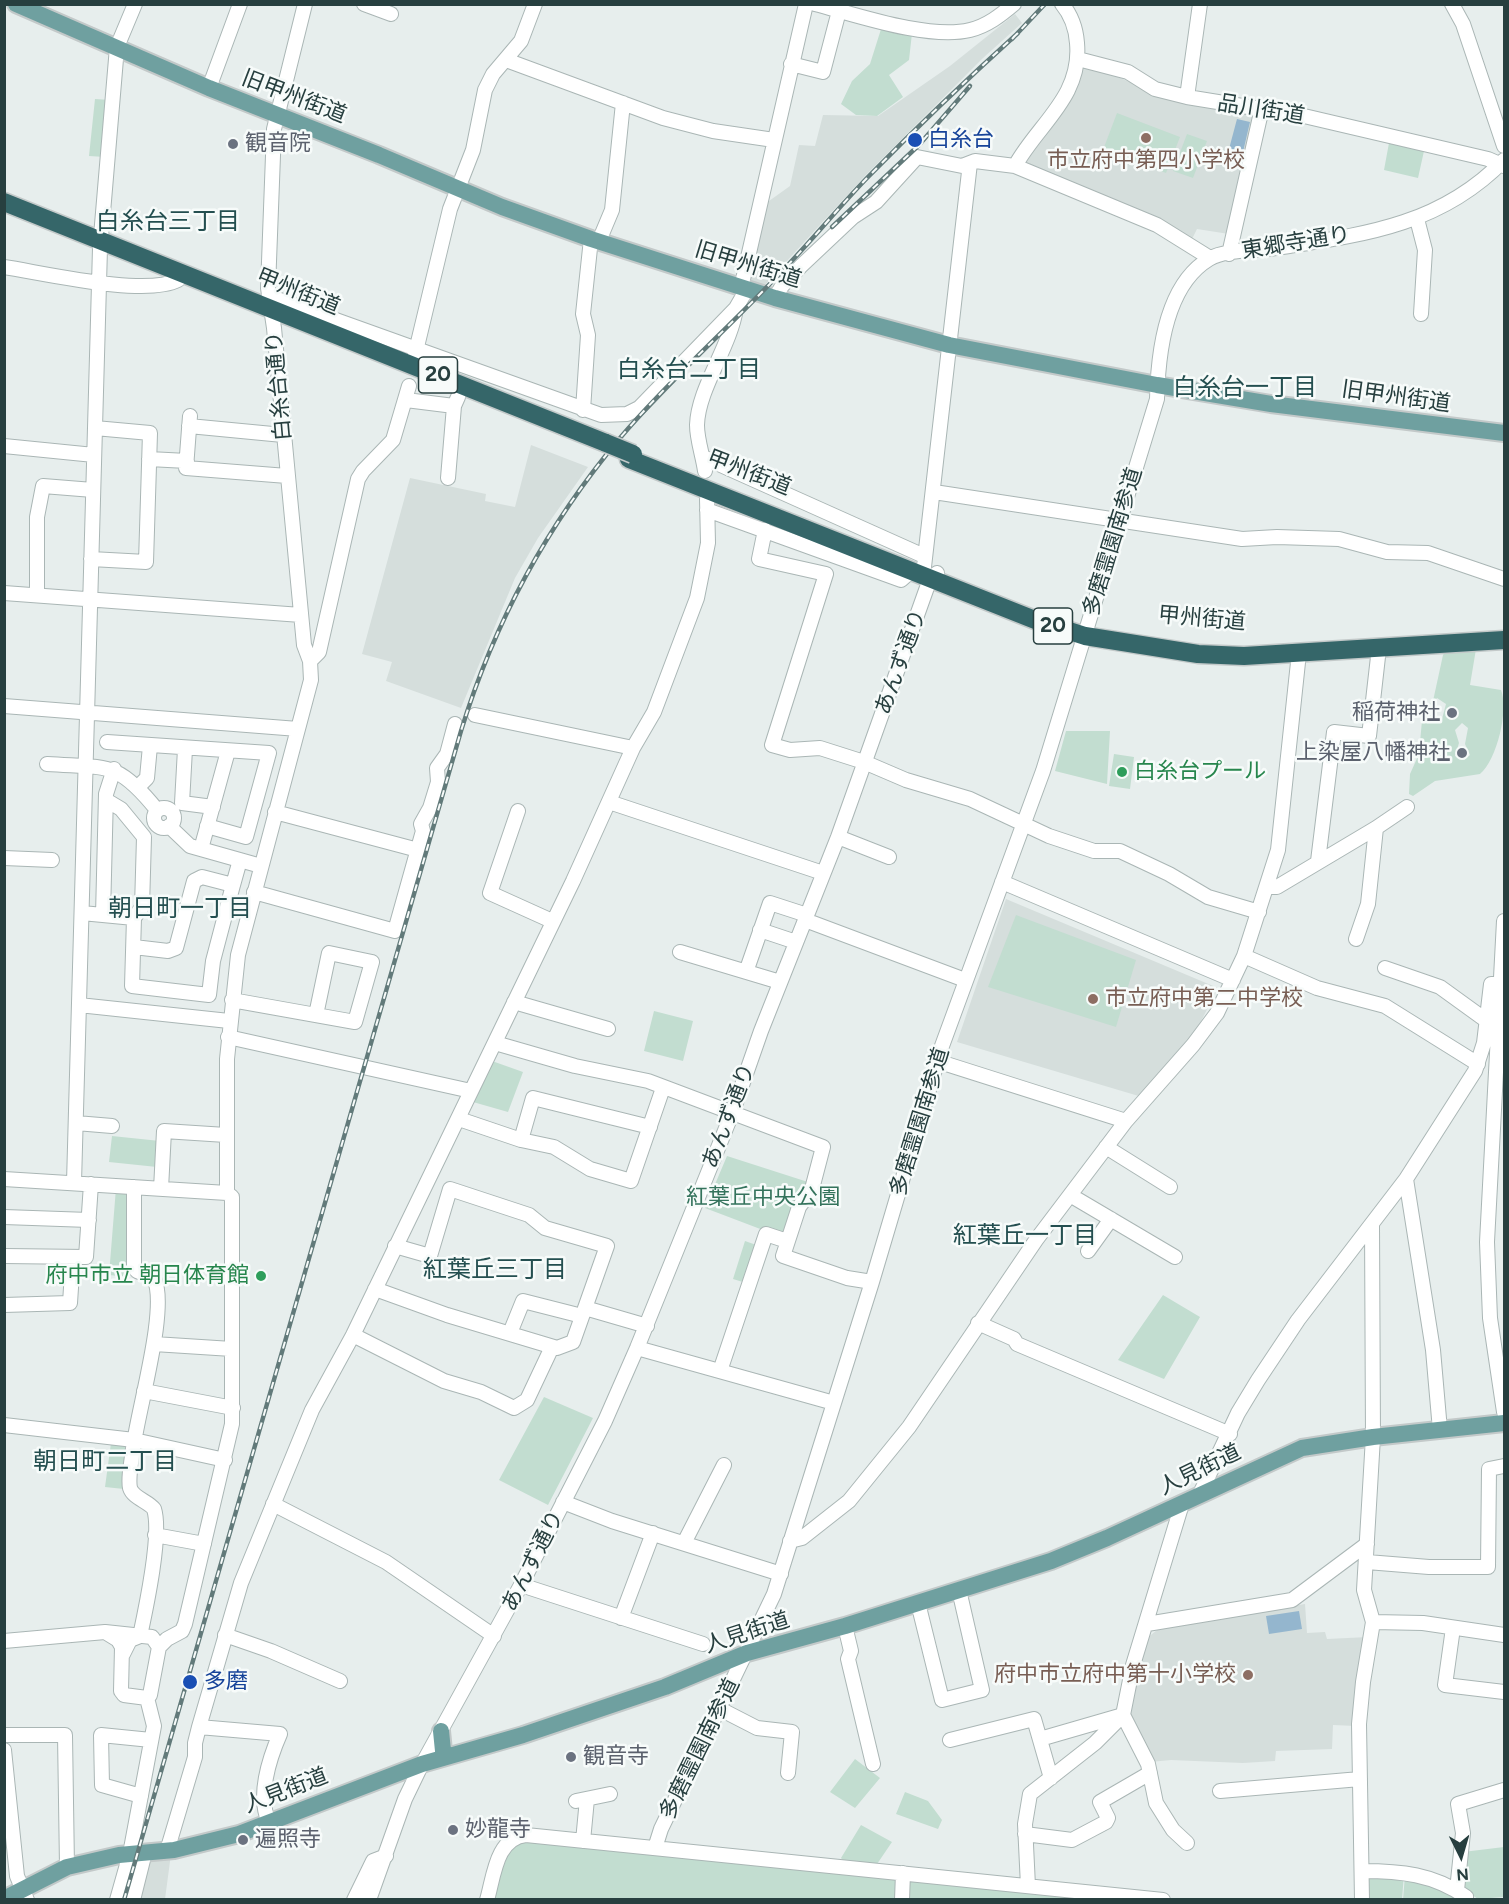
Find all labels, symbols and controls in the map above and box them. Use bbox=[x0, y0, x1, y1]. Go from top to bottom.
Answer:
street label: 旧甲州街道 bbox=[238, 65, 350, 129]
street label: 品川街道 bbox=[1215, 90, 1307, 130]
place label: 白糸台 bbox=[928, 127, 994, 153]
place label: 観音院 bbox=[245, 131, 311, 157]
marker: 白糸台 bbox=[906, 131, 924, 149]
marker: 市立府中第四小学校 bbox=[1139, 131, 1153, 145]
marker: 観音院 bbox=[226, 137, 240, 151]
place label: 市立府中第四小学校 bbox=[1047, 148, 1245, 174]
district label: 白糸台三丁目 bbox=[96, 208, 240, 236]
street label: 東郷寺通り bbox=[1240, 221, 1352, 265]
street label: 旧甲州街道 bbox=[692, 236, 804, 294]
street label: 甲州街道 bbox=[252, 263, 344, 321]
street label: 白糸台通り bbox=[261, 330, 297, 442]
district label: 白糸台二丁目 bbox=[617, 356, 761, 384]
road number: 20 bbox=[418, 357, 458, 393]
district label: 白糸台一丁目 bbox=[1173, 374, 1317, 402]
street label: 旧甲州街道 bbox=[1340, 376, 1452, 418]
street label: 甲州街道 bbox=[703, 445, 795, 501]
street label: 多磨霊園南参道 bbox=[1078, 465, 1148, 619]
street label: 甲州街道 bbox=[1157, 602, 1247, 636]
street label: あんず通り bbox=[870, 606, 932, 718]
road number: 20 bbox=[1034, 608, 1072, 644]
place label: 稲荷神社 bbox=[1352, 700, 1440, 726]
marker: 稲荷神社 bbox=[1445, 706, 1459, 720]
place label: 上染屋八幡神社 bbox=[1296, 740, 1450, 766]
marker: 上染屋八幡神社 bbox=[1455, 746, 1469, 760]
place label: 白糸台プール bbox=[1134, 759, 1266, 785]
marker: 白糸台プール bbox=[1115, 765, 1129, 779]
district label: 朝日町一丁目 bbox=[108, 895, 252, 923]
place label: 市立府中第二中学校 bbox=[1105, 986, 1303, 1012]
marker: 市立府中第二中学校 bbox=[1086, 992, 1100, 1006]
street label: 多磨霊園南参道 bbox=[885, 1045, 955, 1199]
street label: あんず通り bbox=[697, 1060, 761, 1172]
park label: 紅葉丘中央公園 bbox=[686, 1185, 840, 1211]
district label: 紅葉丘一丁目 bbox=[953, 1222, 1097, 1250]
district label: 紅葉丘三丁目 bbox=[423, 1256, 567, 1284]
place label: 府中市立 朝日体育館 bbox=[46, 1263, 249, 1289]
marker: 府中市立 朝日体育館 bbox=[254, 1269, 268, 1283]
street label: 人見街道 bbox=[1155, 1439, 1245, 1501]
district label: 朝日町二丁目 bbox=[33, 1448, 177, 1476]
street label: あんず通り bbox=[496, 1506, 570, 1616]
street label: 人見街道 bbox=[701, 1607, 793, 1659]
place label: 府中市立府中第十小学校 bbox=[994, 1662, 1236, 1688]
marker: 府中市立府中第十小学校 bbox=[1241, 1668, 1255, 1682]
place label: 多磨 bbox=[204, 1669, 248, 1695]
marker: 多磨 bbox=[181, 1673, 199, 1691]
street label: 多磨霊園南参道 bbox=[654, 1674, 746, 1824]
place label: 観音寺 bbox=[583, 1744, 649, 1770]
marker: 観音寺 bbox=[564, 1750, 578, 1764]
street label: 人見街道 bbox=[240, 1763, 332, 1819]
place label: 妙龍寺 bbox=[465, 1817, 531, 1843]
marker: 妙龍寺 bbox=[446, 1823, 460, 1837]
north arrow bbox=[1431, 1826, 1491, 1886]
place label: 遍照寺 bbox=[255, 1827, 321, 1853]
marker: 遍照寺 bbox=[236, 1833, 250, 1847]
text: N bbox=[1456, 1864, 1470, 1884]

